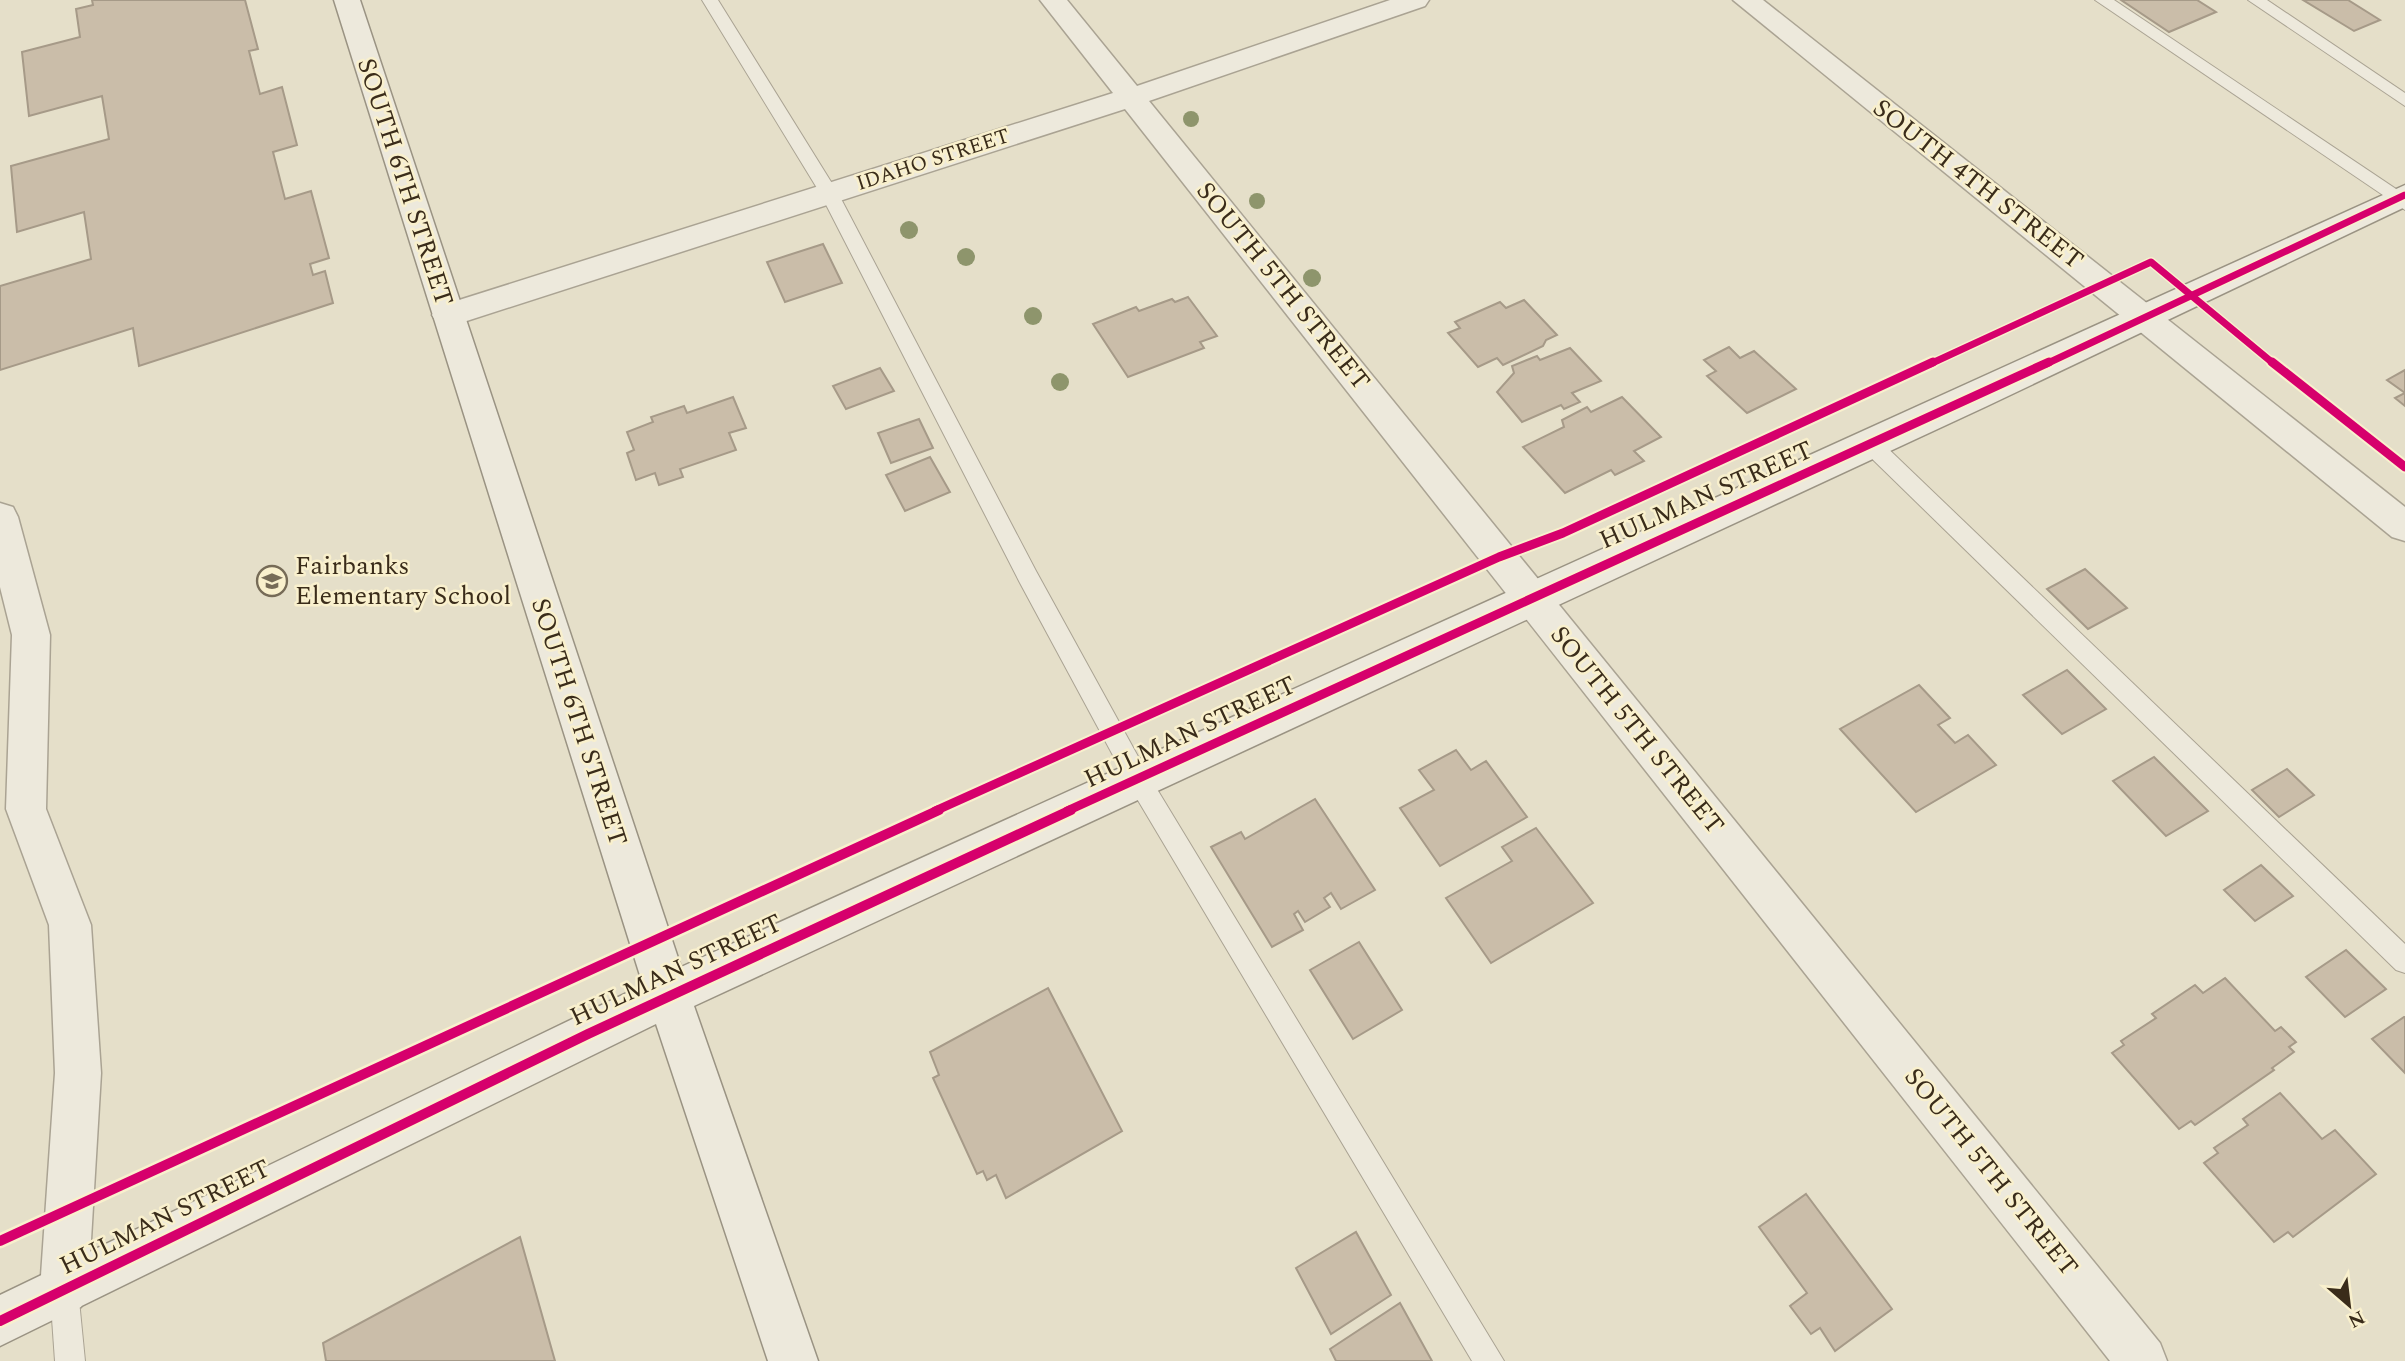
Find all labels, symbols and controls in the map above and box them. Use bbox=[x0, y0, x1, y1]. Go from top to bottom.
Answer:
street label: SOUTH 6TH STREET bbox=[346, 53, 464, 311]
street label: SOUTH 4TH STREET bbox=[1864, 89, 2092, 279]
street label: IDAHO STREET bbox=[852, 120, 1014, 200]
street label: SOUTH 5TH STREET bbox=[1186, 173, 1380, 399]
street label: HULMAN STREET bbox=[1593, 430, 1819, 560]
place label: Fairbanks Elementary School bbox=[295, 546, 511, 616]
school or university icon: Fairbanks Elementary School bbox=[255, 564, 289, 598]
street label: SOUTH 6TH STREET bbox=[520, 593, 638, 851]
street label: SOUTH 5TH STREET bbox=[1540, 617, 1734, 843]
street label: HULMAN STREET bbox=[1077, 665, 1303, 799]
street label: HULMAN STREET bbox=[563, 903, 789, 1037]
street label: SOUTH 5TH STREET bbox=[1894, 1059, 2088, 1285]
street label: HULMAN STREET bbox=[53, 1149, 277, 1285]
north arrow bbox=[2314, 1270, 2384, 1340]
text: N bbox=[2343, 1302, 2370, 1335]

